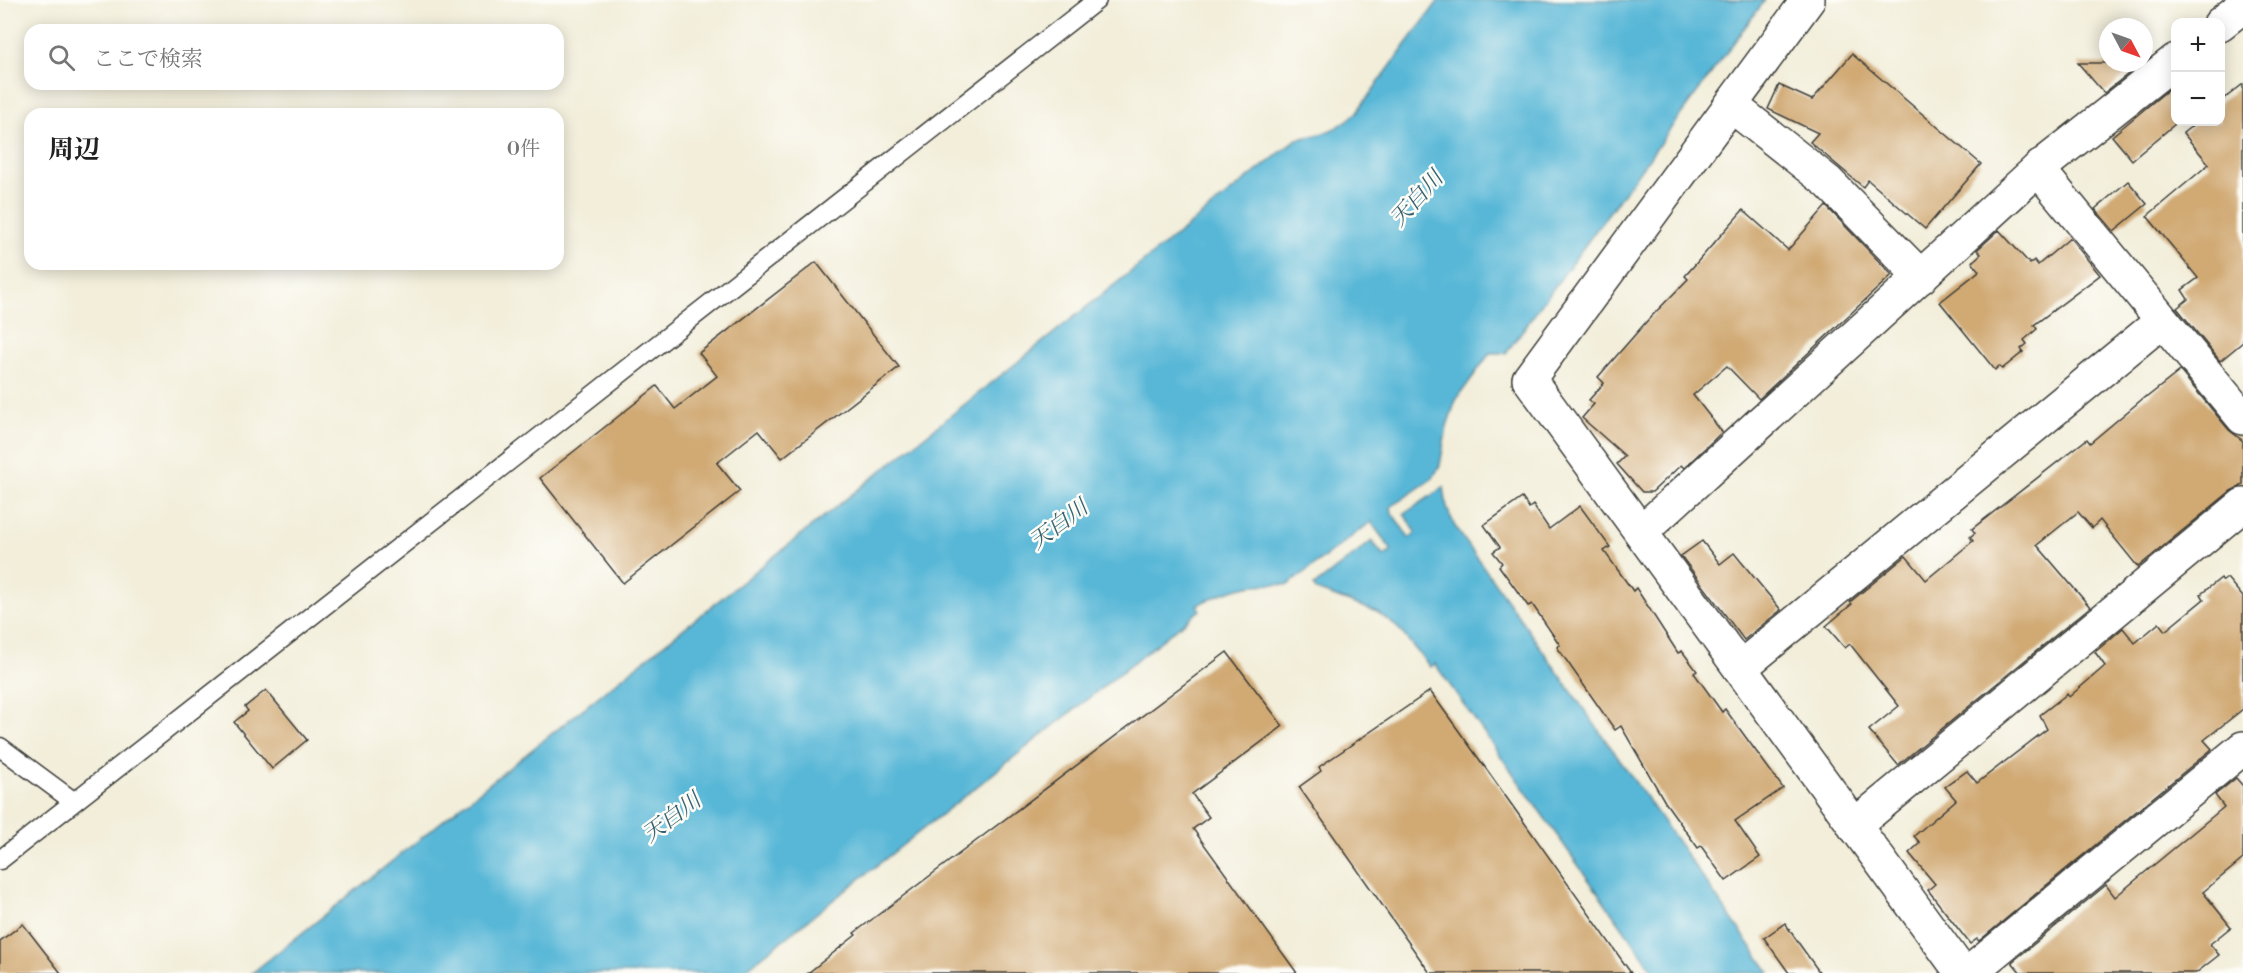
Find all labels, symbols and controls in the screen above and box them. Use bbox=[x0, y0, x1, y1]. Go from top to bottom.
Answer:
north arrow bbox=[2099, 18, 2153, 72]
map controls bbox=[2171, 18, 2225, 126]
button: + bbox=[2171, 18, 2225, 72]
search box bbox=[24, 24, 564, 90]
icon: search bbox=[45, 41, 78, 74]
text: ここで検索 bbox=[93, 46, 203, 73]
button: − bbox=[2171, 72, 2225, 126]
text: 周辺 bbox=[48, 134, 100, 166]
text: 0件 bbox=[507, 137, 540, 162]
water label: 天白川 bbox=[1385, 164, 1450, 233]
water label: 天白川 bbox=[1025, 493, 1095, 556]
water label: 天白川 bbox=[638, 786, 708, 849]

